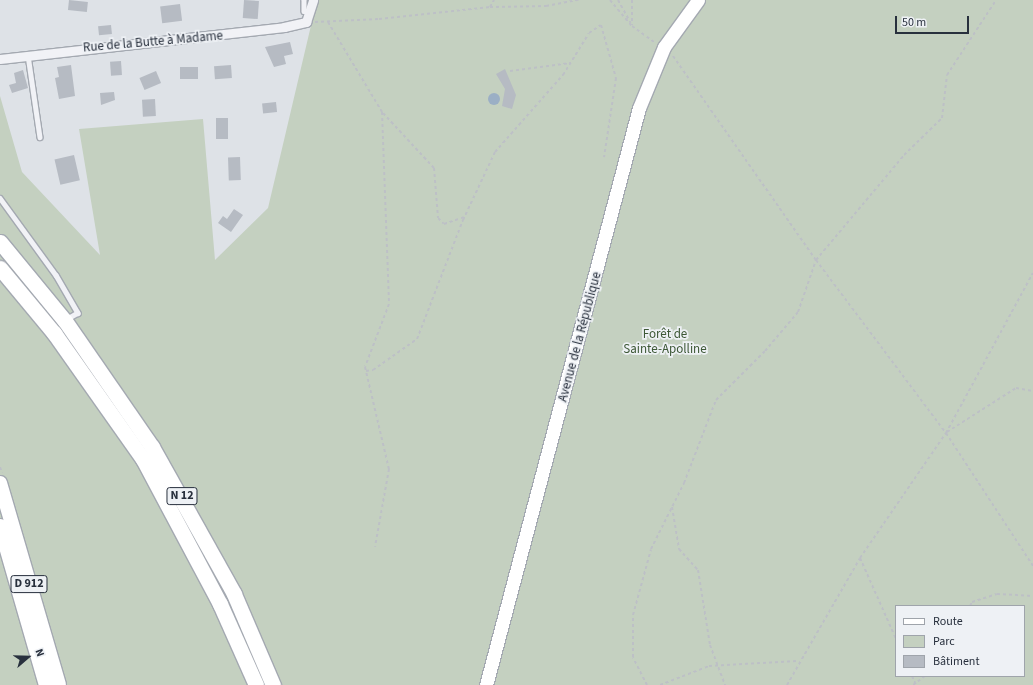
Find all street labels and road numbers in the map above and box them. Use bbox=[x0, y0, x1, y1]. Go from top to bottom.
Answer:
street label: Rue de la Butte à Madame bbox=[82, 28, 224, 56]
street label: Avenue de la République bbox=[555, 270, 605, 404]
road number: N 12 bbox=[166, 486, 198, 506]
road number: D 912 bbox=[10, 574, 48, 594]

